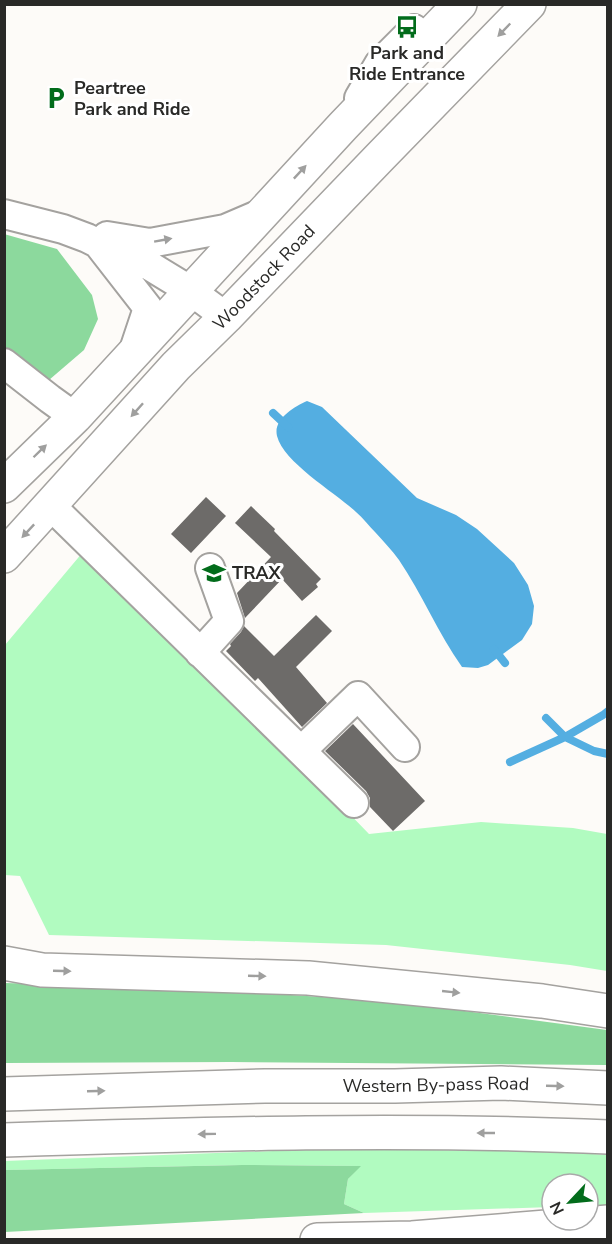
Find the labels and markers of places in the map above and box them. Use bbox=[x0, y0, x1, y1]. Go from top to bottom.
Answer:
bus stop icon: Park and Ride Entrance bbox=[394, 14, 420, 40]
place label: Park and Ride Entrance bbox=[349, 41, 465, 86]
place label: Peartree Park and Ride bbox=[74, 76, 191, 121]
parking icon: Peartree Park and Ride bbox=[43, 85, 69, 111]
school or university icon: TRAX bbox=[201, 560, 227, 586]
place label: TRAX bbox=[232, 561, 281, 585]

